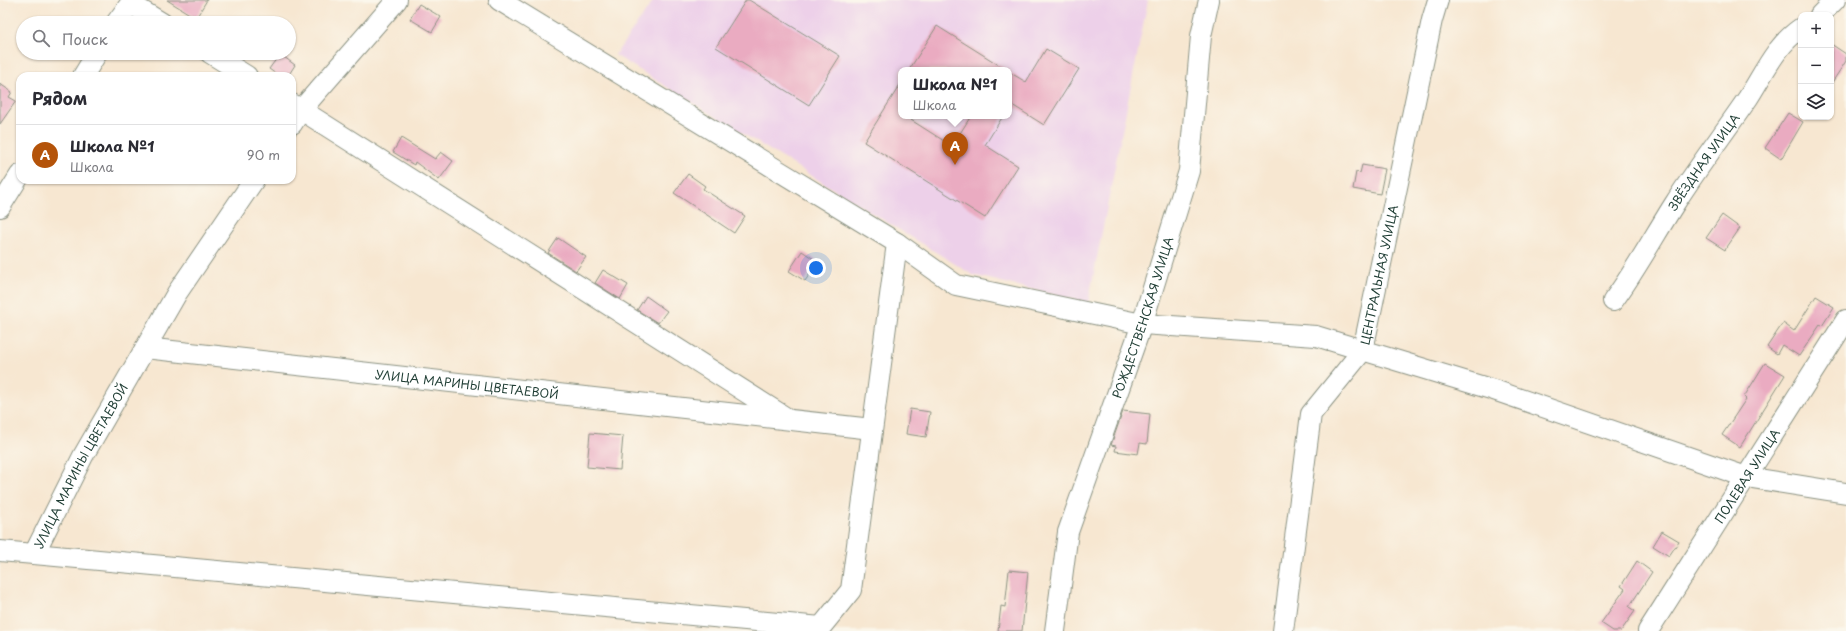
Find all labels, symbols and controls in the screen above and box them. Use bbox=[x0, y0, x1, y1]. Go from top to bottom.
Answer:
map controls bbox=[1798, 12, 1834, 120]
button: + bbox=[1798, 12, 1834, 48]
search box bbox=[16, 16, 296, 60]
icon: search bbox=[30, 27, 52, 49]
text: Поиск bbox=[62, 27, 108, 50]
button: − bbox=[1798, 48, 1834, 84]
popup bbox=[898, 67, 1012, 119]
text: Школа №1 bbox=[913, 72, 997, 95]
button: layers bbox=[1798, 84, 1834, 120]
text: Рядом bbox=[32, 85, 87, 111]
text: Школа bbox=[913, 95, 956, 114]
street label: ЗВЁЗДНАЯ УЛИЦА bbox=[1664, 110, 1744, 214]
pin: A bbox=[942, 132, 968, 165]
text: Школа №1 bbox=[70, 134, 154, 157]
text: A bbox=[40, 145, 50, 164]
text: 90 m bbox=[247, 145, 280, 164]
text: Школа bbox=[70, 157, 114, 176]
street label: ЦЕНТРАЛЬНАЯ УЛИЦА bbox=[1355, 203, 1402, 347]
street label: РОЖДЕСТВЕНСКАЯ УЛИЦА bbox=[1107, 234, 1177, 401]
your location bbox=[806, 258, 826, 278]
street label: УЛИЦА МАРИНЫ ЦВЕТАЕВОЙ bbox=[374, 365, 560, 403]
street label: УЛИЦА МАРИНЫ ЦВЕТАЕВОЙ bbox=[29, 380, 132, 551]
street label: ПОЛЕВАЯ УЛИЦА bbox=[1710, 425, 1784, 527]

